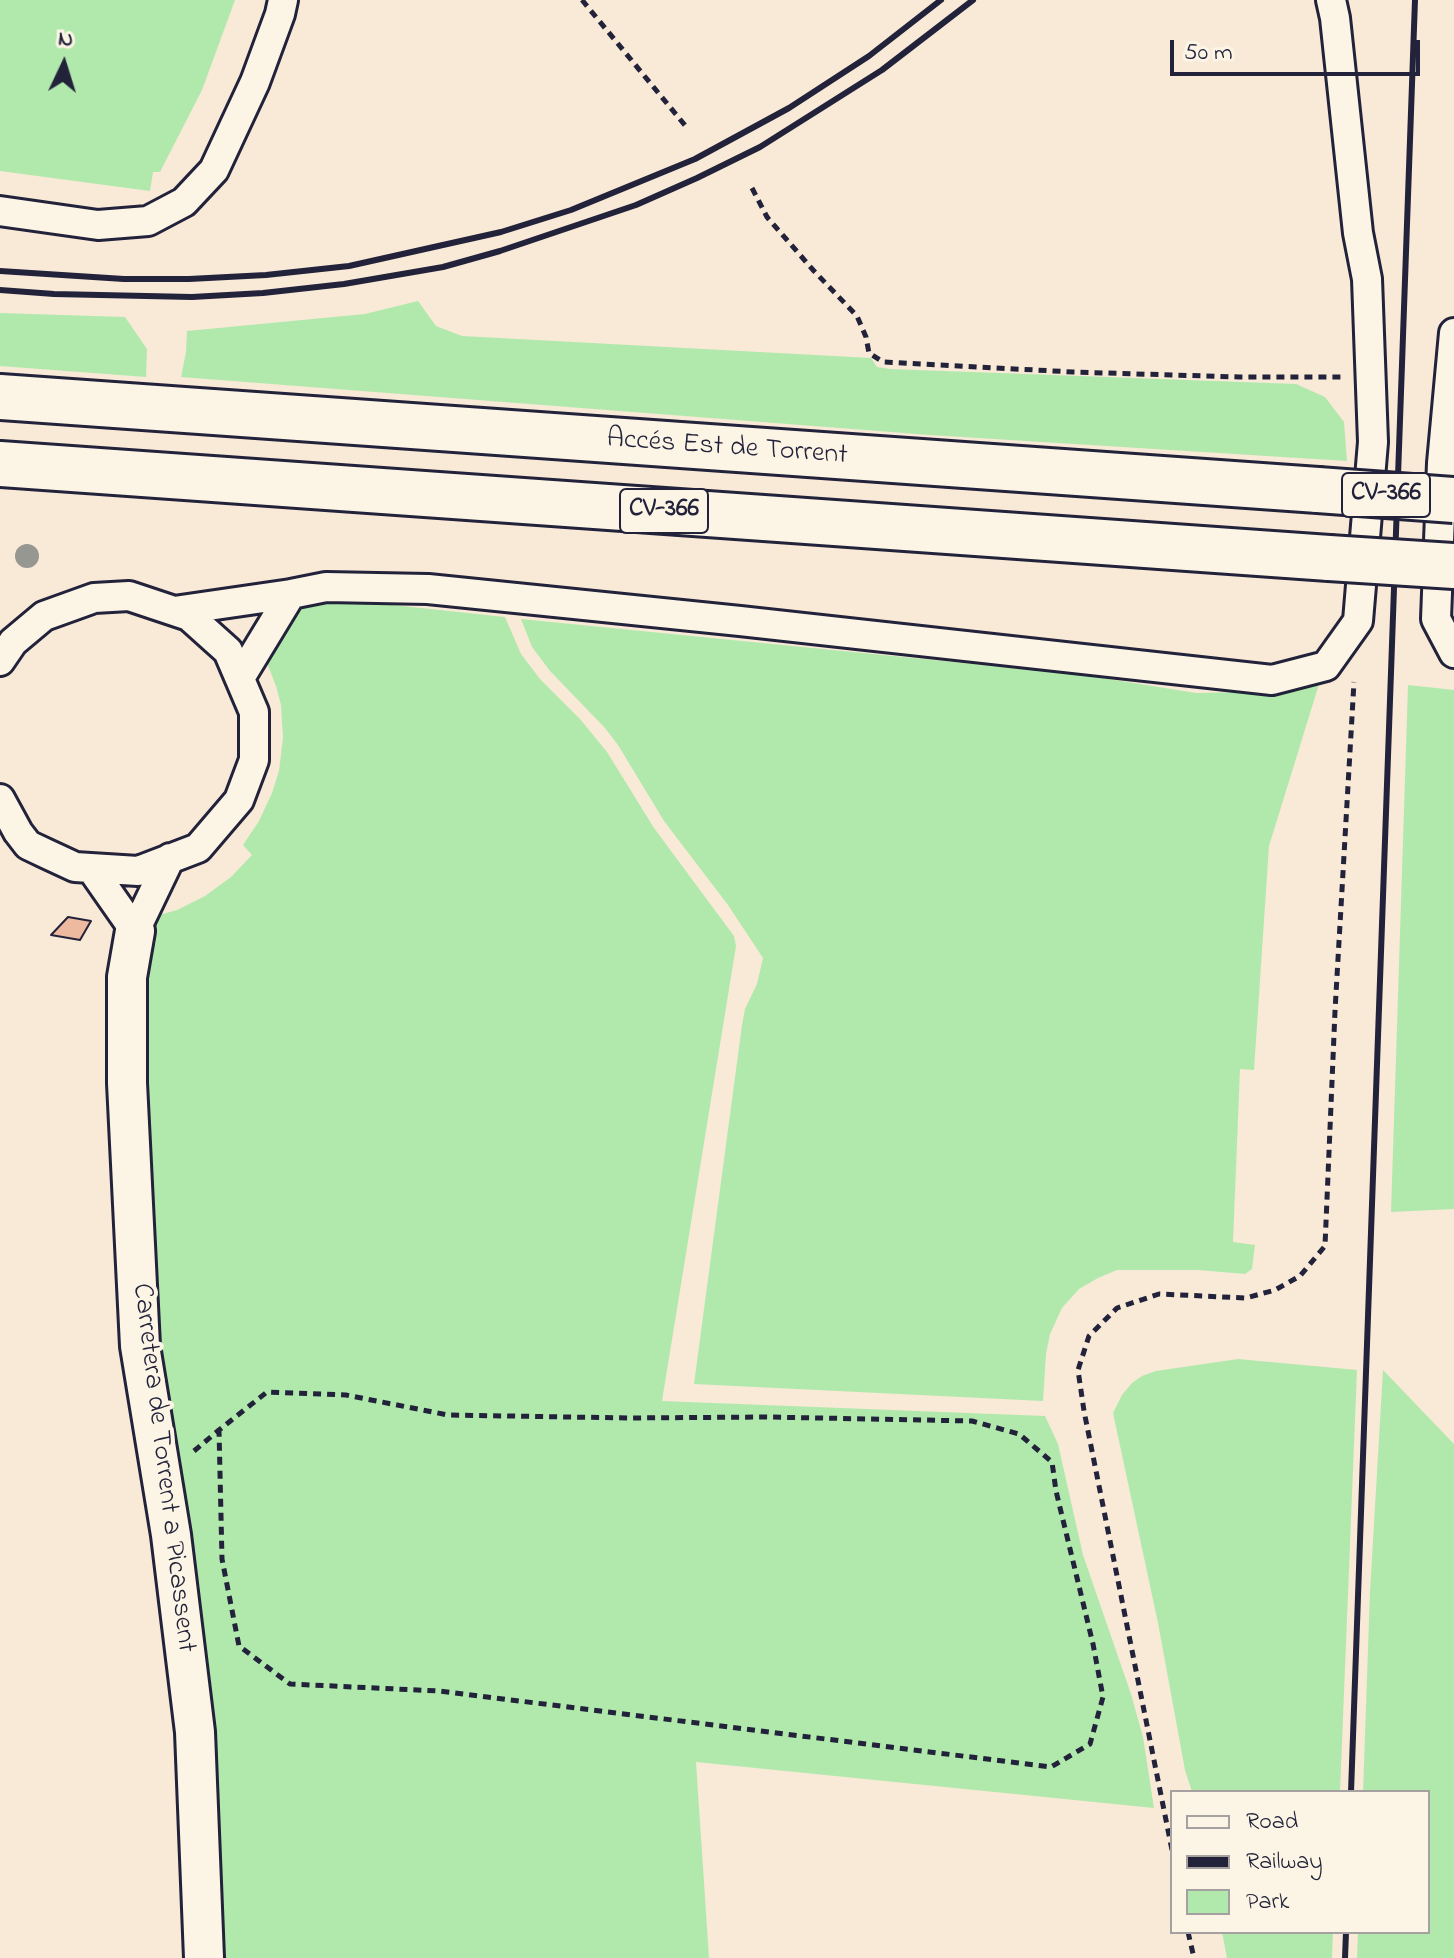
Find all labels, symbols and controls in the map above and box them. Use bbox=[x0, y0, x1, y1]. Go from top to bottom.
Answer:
north arrow bbox=[24, 24, 104, 104]
text: N bbox=[57, 24, 74, 57]
scale bar bbox=[1174, 24, 1424, 74]
text: 50 m bbox=[1184, 36, 1233, 71]
street label: Accés Est de Torrent bbox=[605, 424, 849, 474]
road number: CV-366 bbox=[1342, 473, 1430, 517]
road number: CV-366 bbox=[620, 489, 708, 533]
street label: Carretera de Torrent a Picassent bbox=[123, 1282, 201, 1654]
legend bbox=[1170, 1790, 1430, 1934]
text: Road bbox=[1246, 1805, 1298, 1840]
text: Railway bbox=[1246, 1845, 1323, 1880]
text: Park bbox=[1246, 1885, 1289, 1920]

